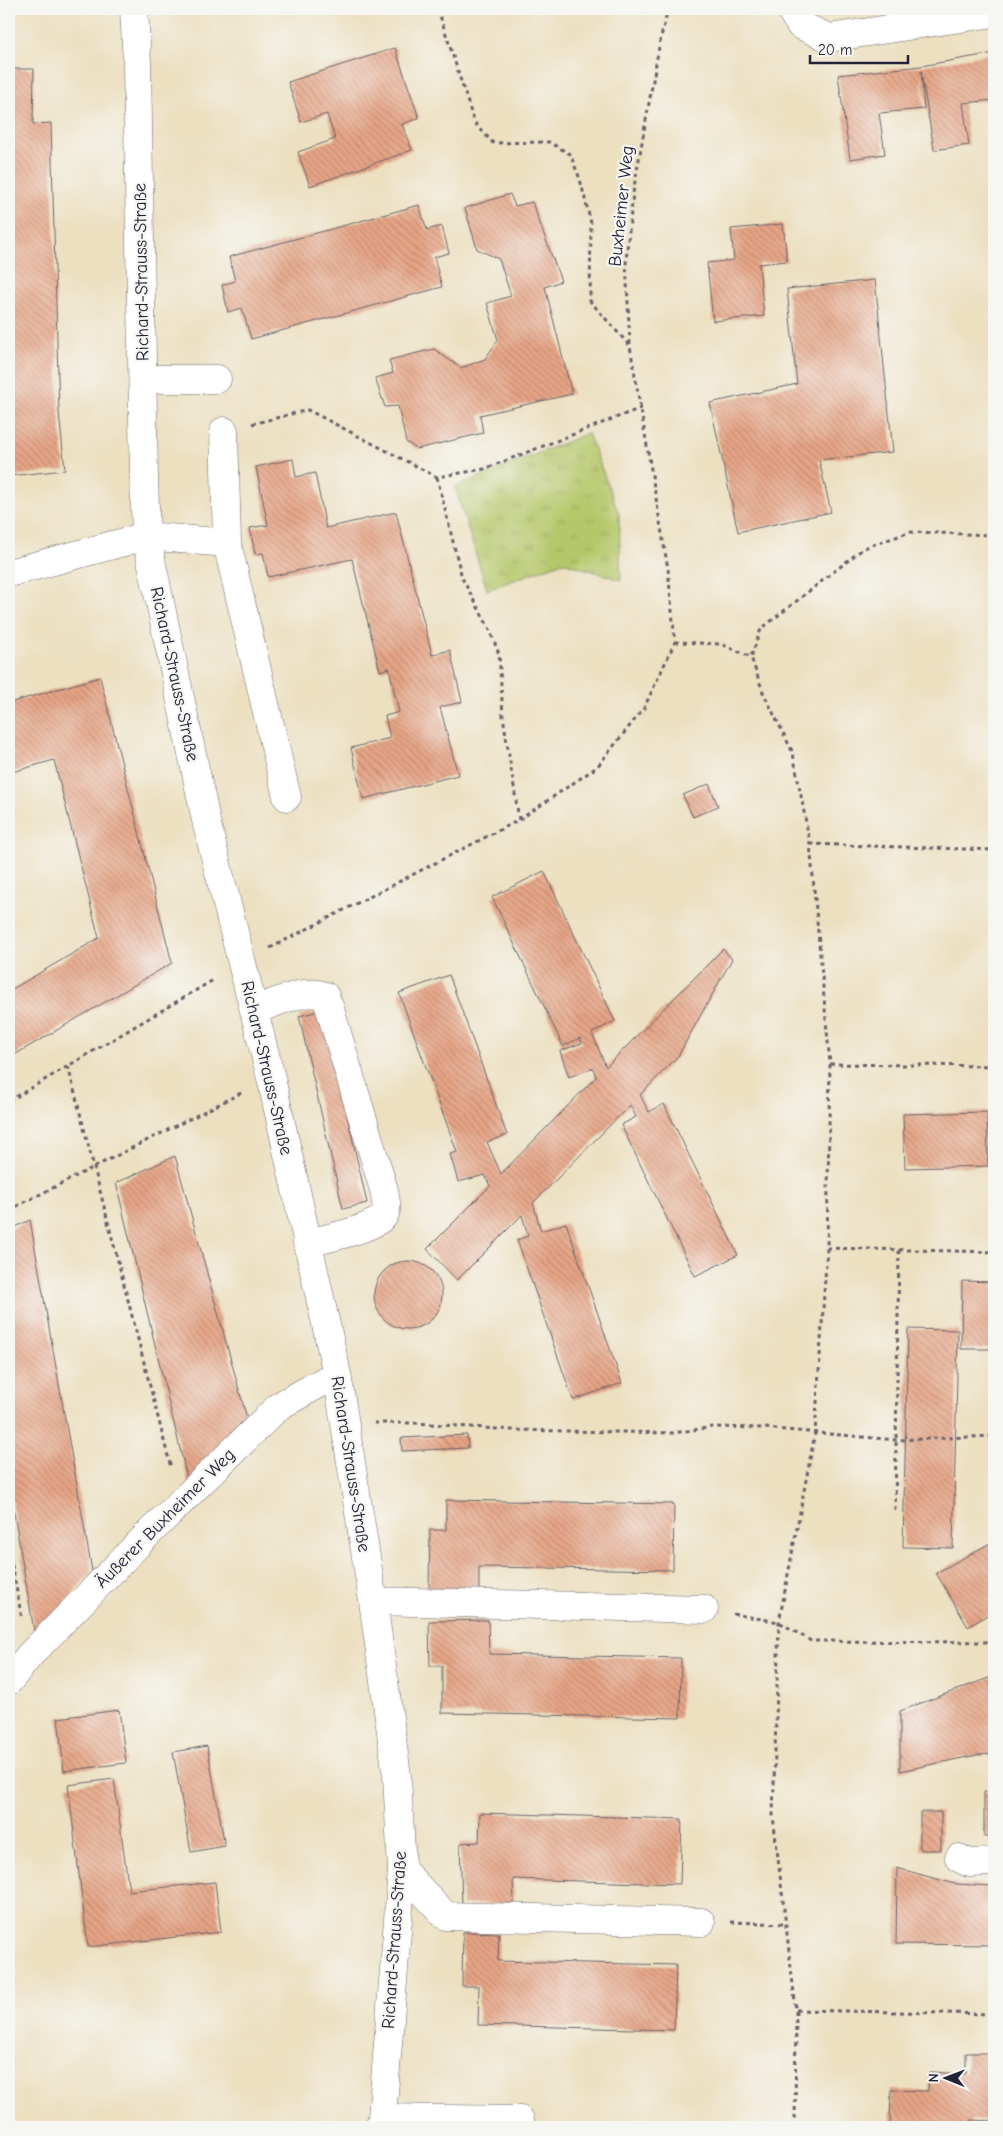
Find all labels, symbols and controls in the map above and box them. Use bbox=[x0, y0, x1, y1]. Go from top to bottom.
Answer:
scale bar bbox=[810, 32, 908, 64]
text: 20 m bbox=[818, 41, 852, 59]
street label: Buxheimer Weg bbox=[605, 144, 638, 268]
street label: Richard-Strauss-Straße bbox=[129, 183, 154, 361]
street label: Richard-Strauss-Straße bbox=[146, 585, 203, 763]
street label: Richard-Strauss-Straße bbox=[236, 979, 297, 1157]
street label: Richard-Strauss-Straße bbox=[326, 1375, 375, 1554]
street label: Äußerer Buxheimer Weg bbox=[91, 1444, 240, 1593]
street label: Richard-Strauss-Straße bbox=[378, 1850, 411, 2030]
north arrow bbox=[920, 2054, 970, 2104]
text: N bbox=[925, 2073, 942, 2082]

